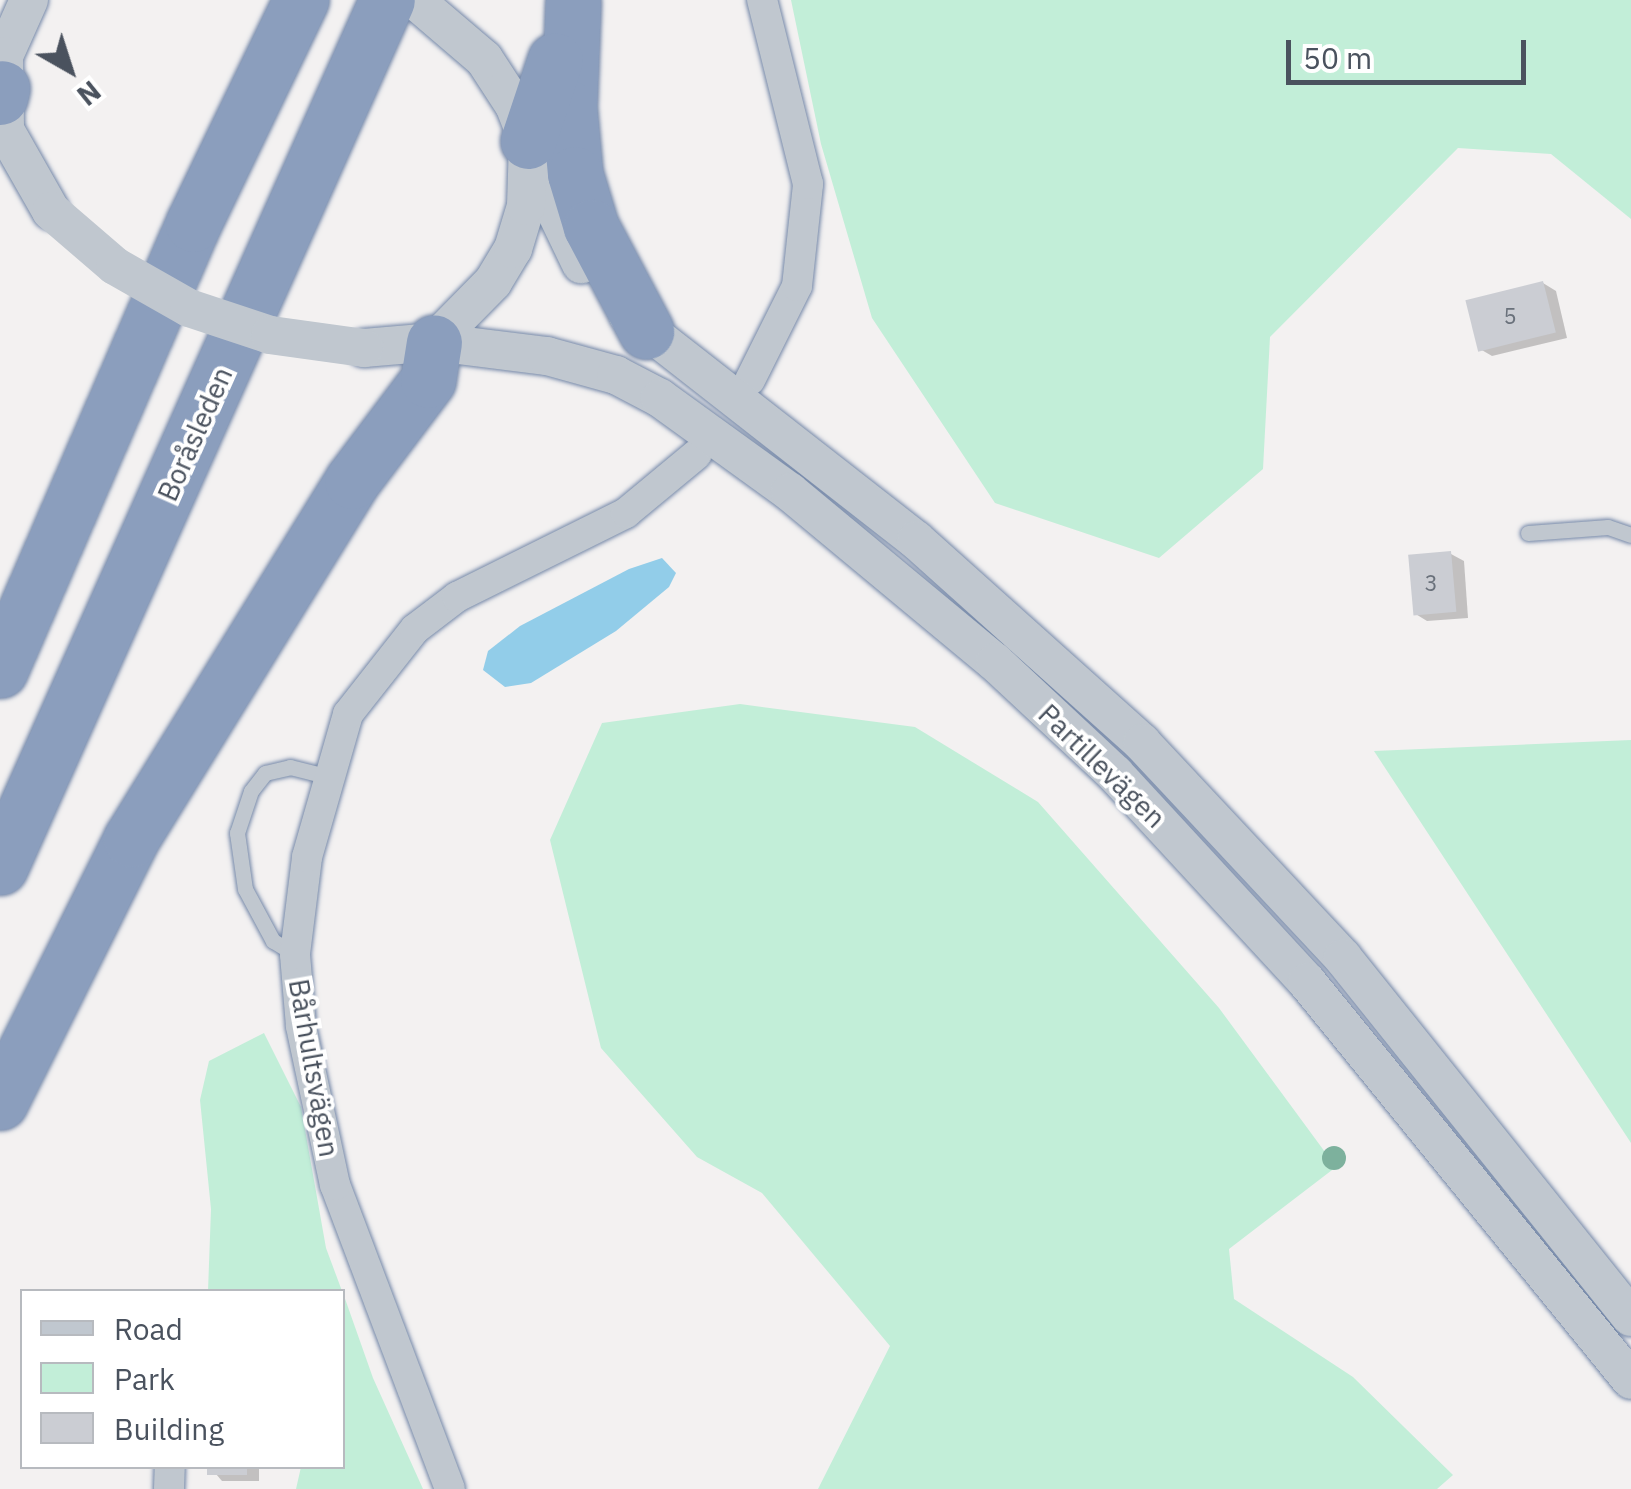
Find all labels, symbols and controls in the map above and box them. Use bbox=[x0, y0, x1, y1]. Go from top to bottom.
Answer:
north arrow bbox=[20, 20, 120, 120]
scale bar bbox=[1291, 20, 1531, 82]
text: 50 m bbox=[1303, 38, 1372, 77]
text: N bbox=[70, 73, 109, 114]
house number: 5 bbox=[1503, 303, 1517, 329]
street label: Boråsleden bbox=[151, 362, 239, 506]
house number: 3 bbox=[1424, 570, 1438, 596]
street label: Partillevägen bbox=[1032, 697, 1172, 835]
street label: Bårhultsvägen bbox=[282, 976, 346, 1160]
legend bbox=[20, 1289, 345, 1469]
text: Road bbox=[114, 1309, 183, 1348]
text: Park bbox=[114, 1359, 175, 1398]
text: Building bbox=[114, 1409, 224, 1448]

